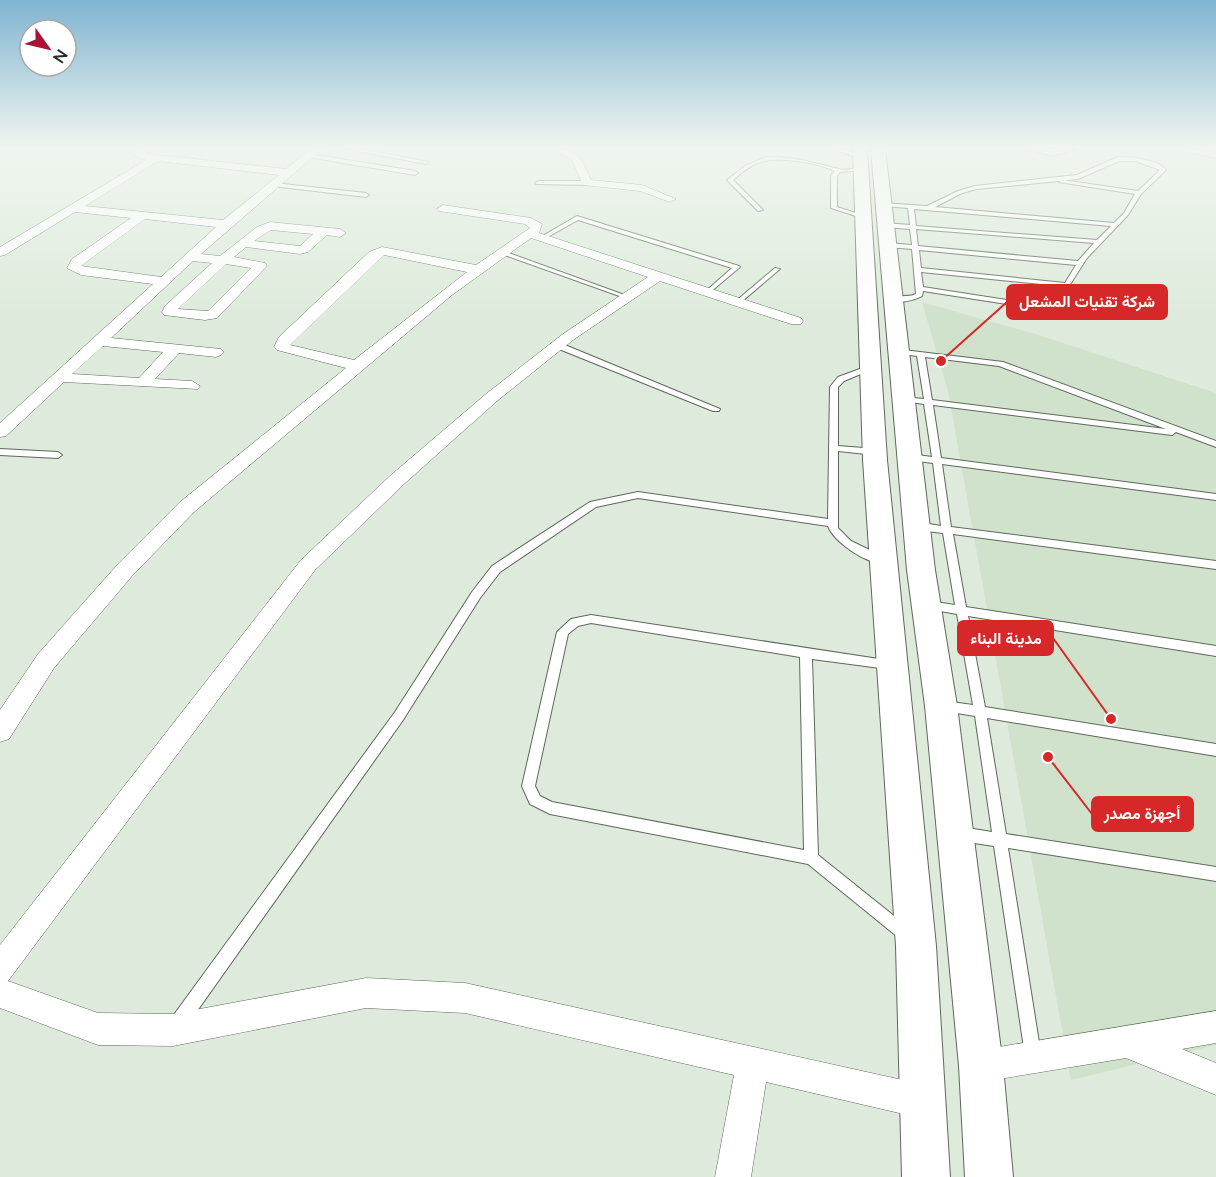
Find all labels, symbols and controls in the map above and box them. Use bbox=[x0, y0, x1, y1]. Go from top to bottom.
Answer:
north arrow bbox=[18, 18, 78, 78]
text: N bbox=[50, 46, 72, 67]
callout: شركة تقنيات المشعل bbox=[1007, 285, 1167, 319]
text: شركة تقنيات المشعل bbox=[1019, 291, 1155, 312]
callout: مدينة البناء bbox=[958, 621, 1053, 655]
text: مدينة البناء bbox=[970, 628, 1042, 648]
callout: أجهزة مصدر bbox=[1092, 797, 1193, 831]
text: أجهزة مصدر bbox=[1103, 803, 1180, 824]

